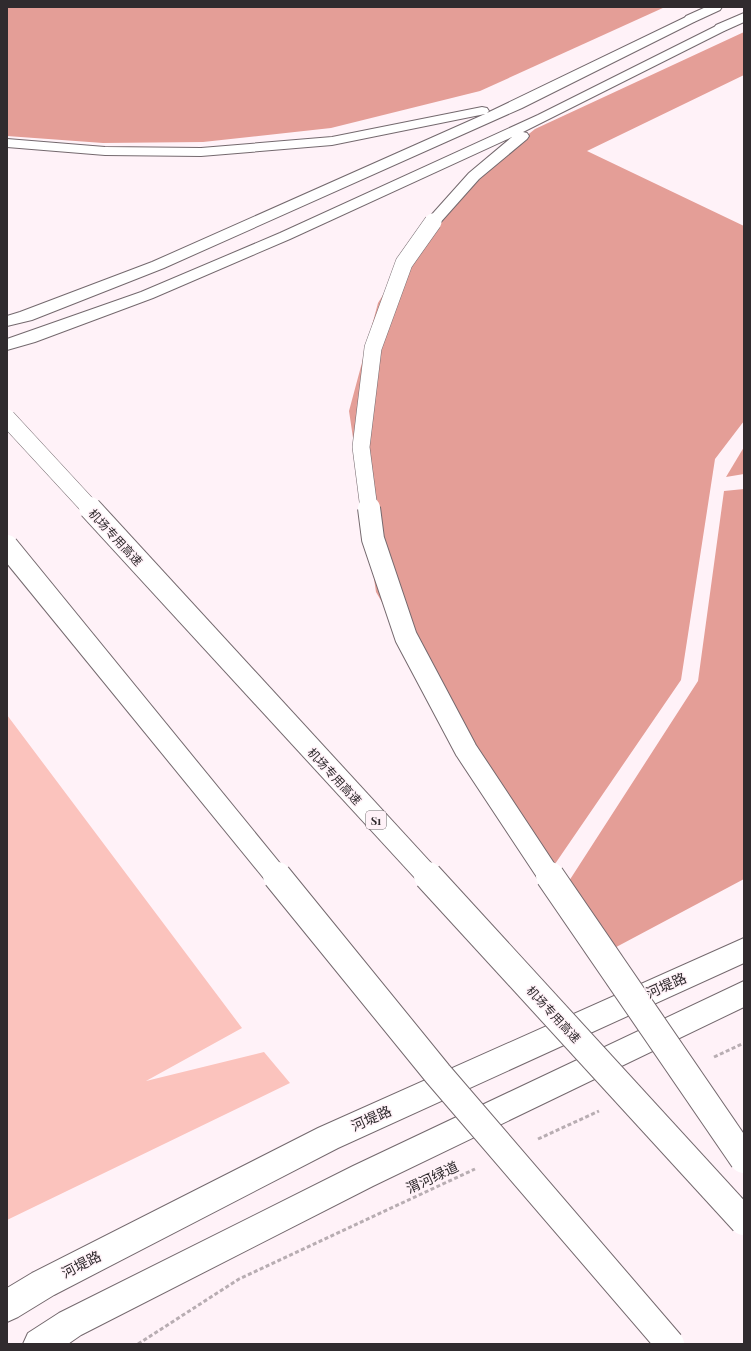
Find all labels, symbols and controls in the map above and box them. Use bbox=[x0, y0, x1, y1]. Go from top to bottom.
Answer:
street label: 机场专用高速 bbox=[86, 505, 146, 569]
street label: 机场专用高速 bbox=[305, 744, 365, 808]
road number: S1 bbox=[366, 811, 386, 829]
street label: 河堤路 bbox=[643, 968, 689, 1002]
street label: 机场专用高速 bbox=[524, 982, 584, 1046]
street label: 河堤路 bbox=[348, 1101, 394, 1135]
street label: 渭河绿道 bbox=[403, 1157, 461, 1197]
street label: 河堤路 bbox=[58, 1246, 104, 1282]

